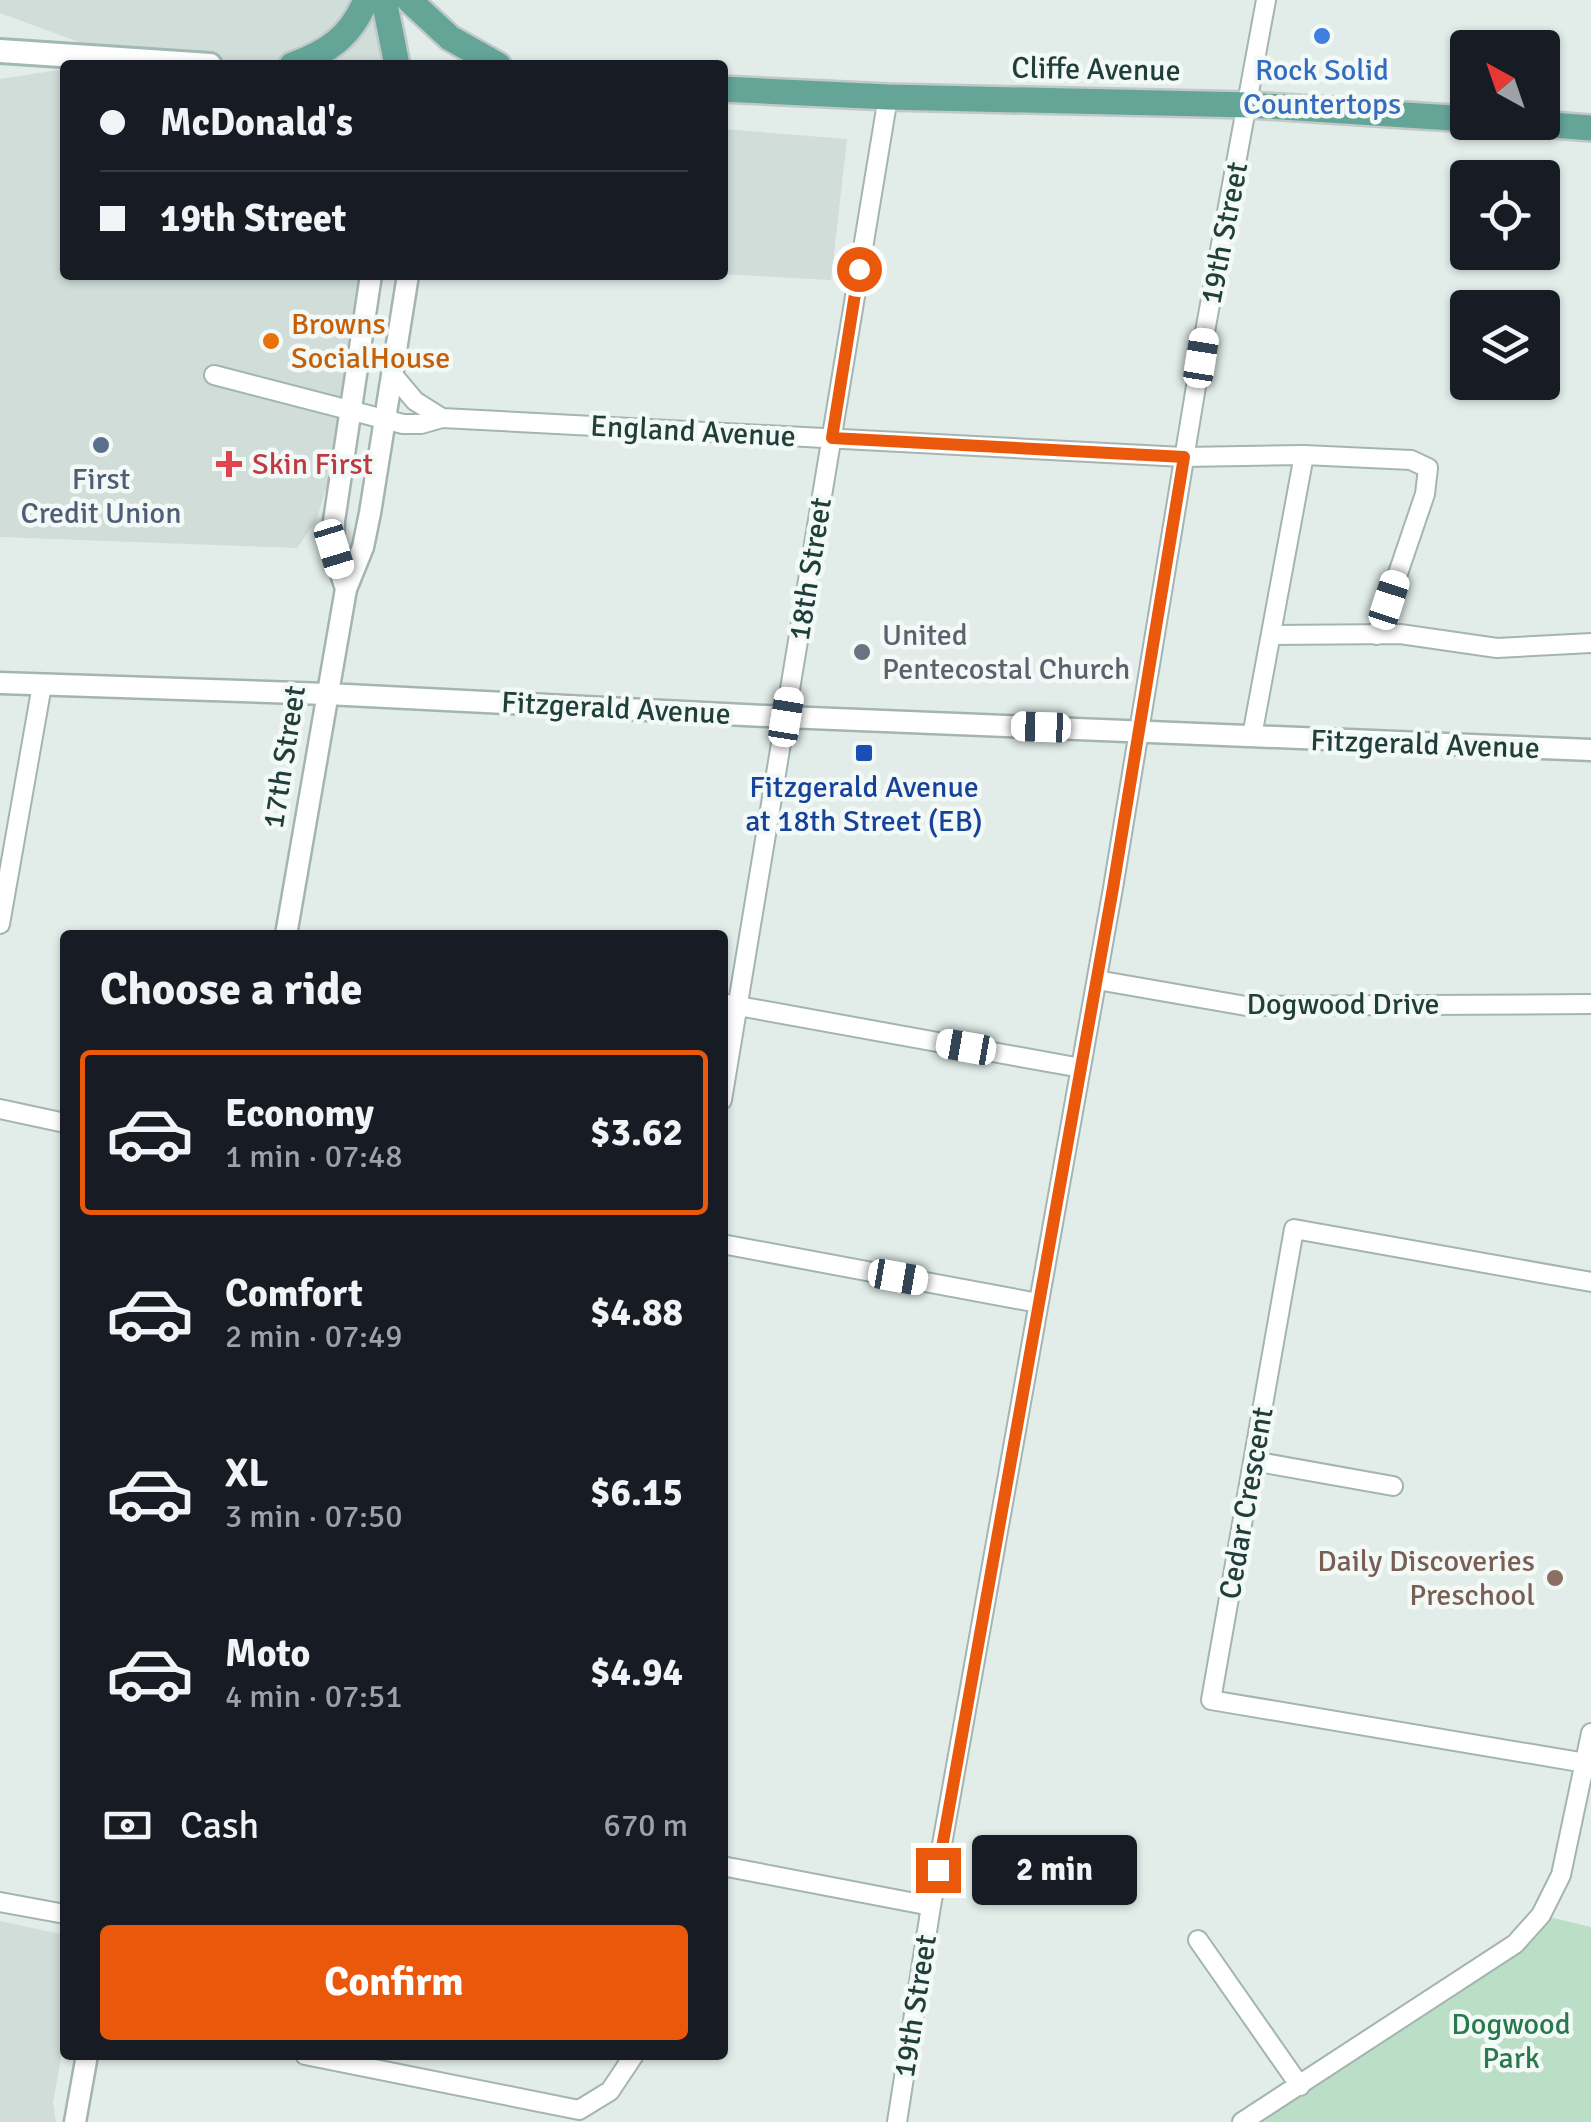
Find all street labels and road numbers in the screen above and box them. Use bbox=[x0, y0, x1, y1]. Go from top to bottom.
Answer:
street label: Cliffe Avenue bbox=[1011, 50, 1181, 89]
street label: 19th Street bbox=[1193, 159, 1256, 307]
street label: England Avenue bbox=[589, 408, 797, 455]
street label: 18th Street bbox=[781, 495, 840, 643]
street label: 17th Street bbox=[255, 683, 314, 831]
street label: Fitzgerald Avenue bbox=[500, 684, 732, 733]
street label: Fitzgerald Avenue bbox=[1310, 722, 1540, 767]
street label: Dogwood Drive bbox=[1247, 986, 1439, 1023]
street label: Cedar Crescent bbox=[1211, 1404, 1282, 1602]
street label: 19th Street bbox=[886, 1932, 945, 2080]

